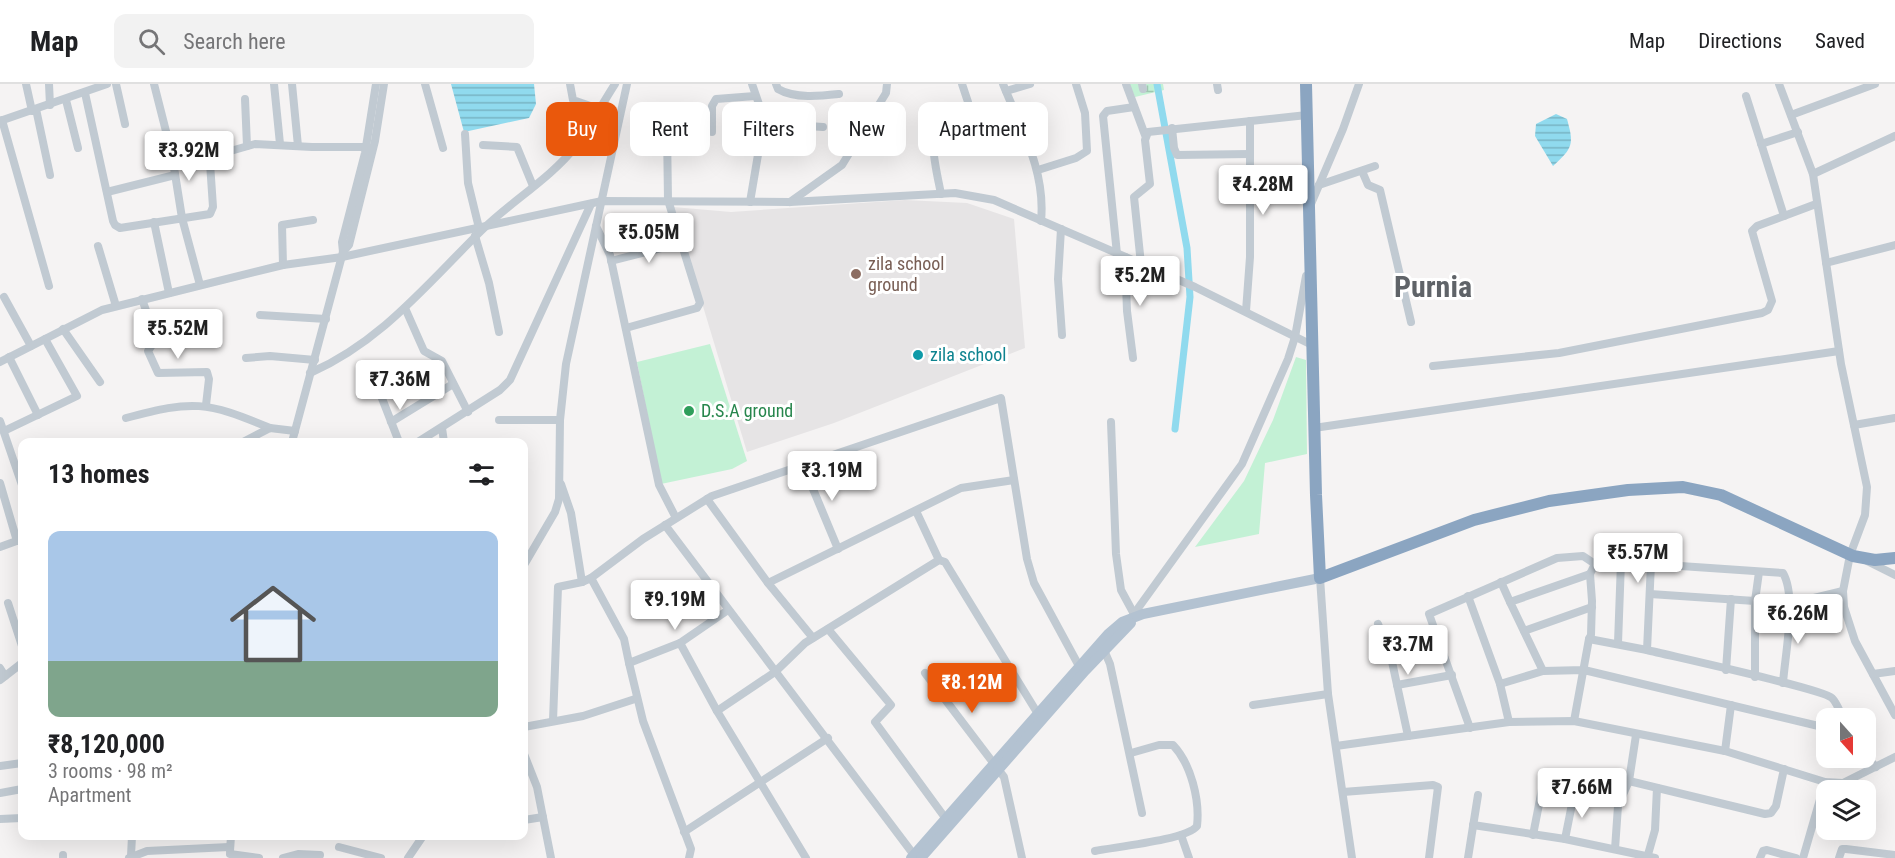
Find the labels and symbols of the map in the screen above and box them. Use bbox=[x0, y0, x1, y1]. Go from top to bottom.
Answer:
pin: ₹3.92M bbox=[140, 131, 238, 182]
pin: ₹4.28M bbox=[1214, 165, 1312, 216]
pin: ₹5.05M bbox=[600, 213, 698, 264]
place label: zila school ground bbox=[868, 253, 944, 295]
pin: ₹5.2M bbox=[1098, 256, 1182, 307]
marker: zila school ground bbox=[849, 267, 863, 281]
district label: Purnia bbox=[1394, 269, 1472, 304]
pin: ₹5.52M bbox=[129, 309, 227, 360]
place label: zila school bbox=[930, 344, 1006, 365]
marker: zila school bbox=[911, 348, 925, 362]
pin: ₹7.36M bbox=[351, 360, 449, 411]
place label: D.S.A ground bbox=[701, 400, 793, 421]
marker: D.S.A ground bbox=[682, 404, 696, 418]
pin: ₹3.19M bbox=[783, 451, 881, 502]
pin: ₹5.57M bbox=[1589, 533, 1687, 584]
pin: ₹9.19M bbox=[626, 580, 724, 631]
pin: ₹6.26M bbox=[1749, 594, 1847, 645]
pin: ₹3.7M bbox=[1366, 625, 1450, 676]
pin: ₹8.12M bbox=[923, 663, 1021, 714]
north arrow bbox=[1816, 708, 1876, 768]
pin: ₹7.66M bbox=[1533, 768, 1631, 819]

